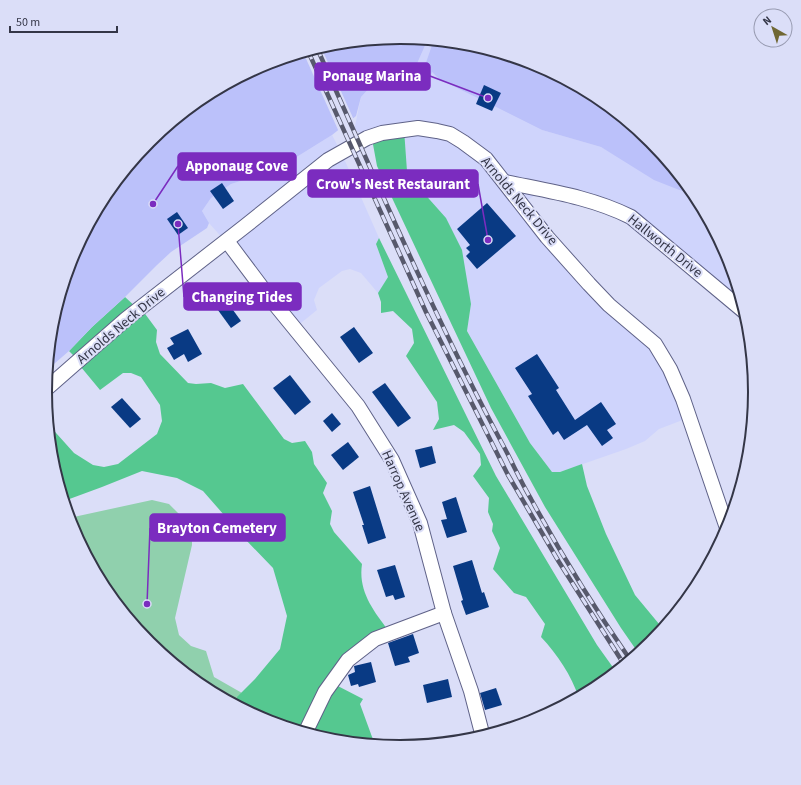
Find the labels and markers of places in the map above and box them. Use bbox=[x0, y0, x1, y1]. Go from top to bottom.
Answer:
callout: Ponaug Marina bbox=[315, 63, 430, 90]
callout: Apponaug Cove bbox=[178, 153, 296, 180]
callout: Crow's Nest Restaurant bbox=[308, 170, 478, 197]
callout: Changing Tides bbox=[184, 283, 301, 310]
callout: Brayton Cemetery bbox=[150, 514, 285, 541]

